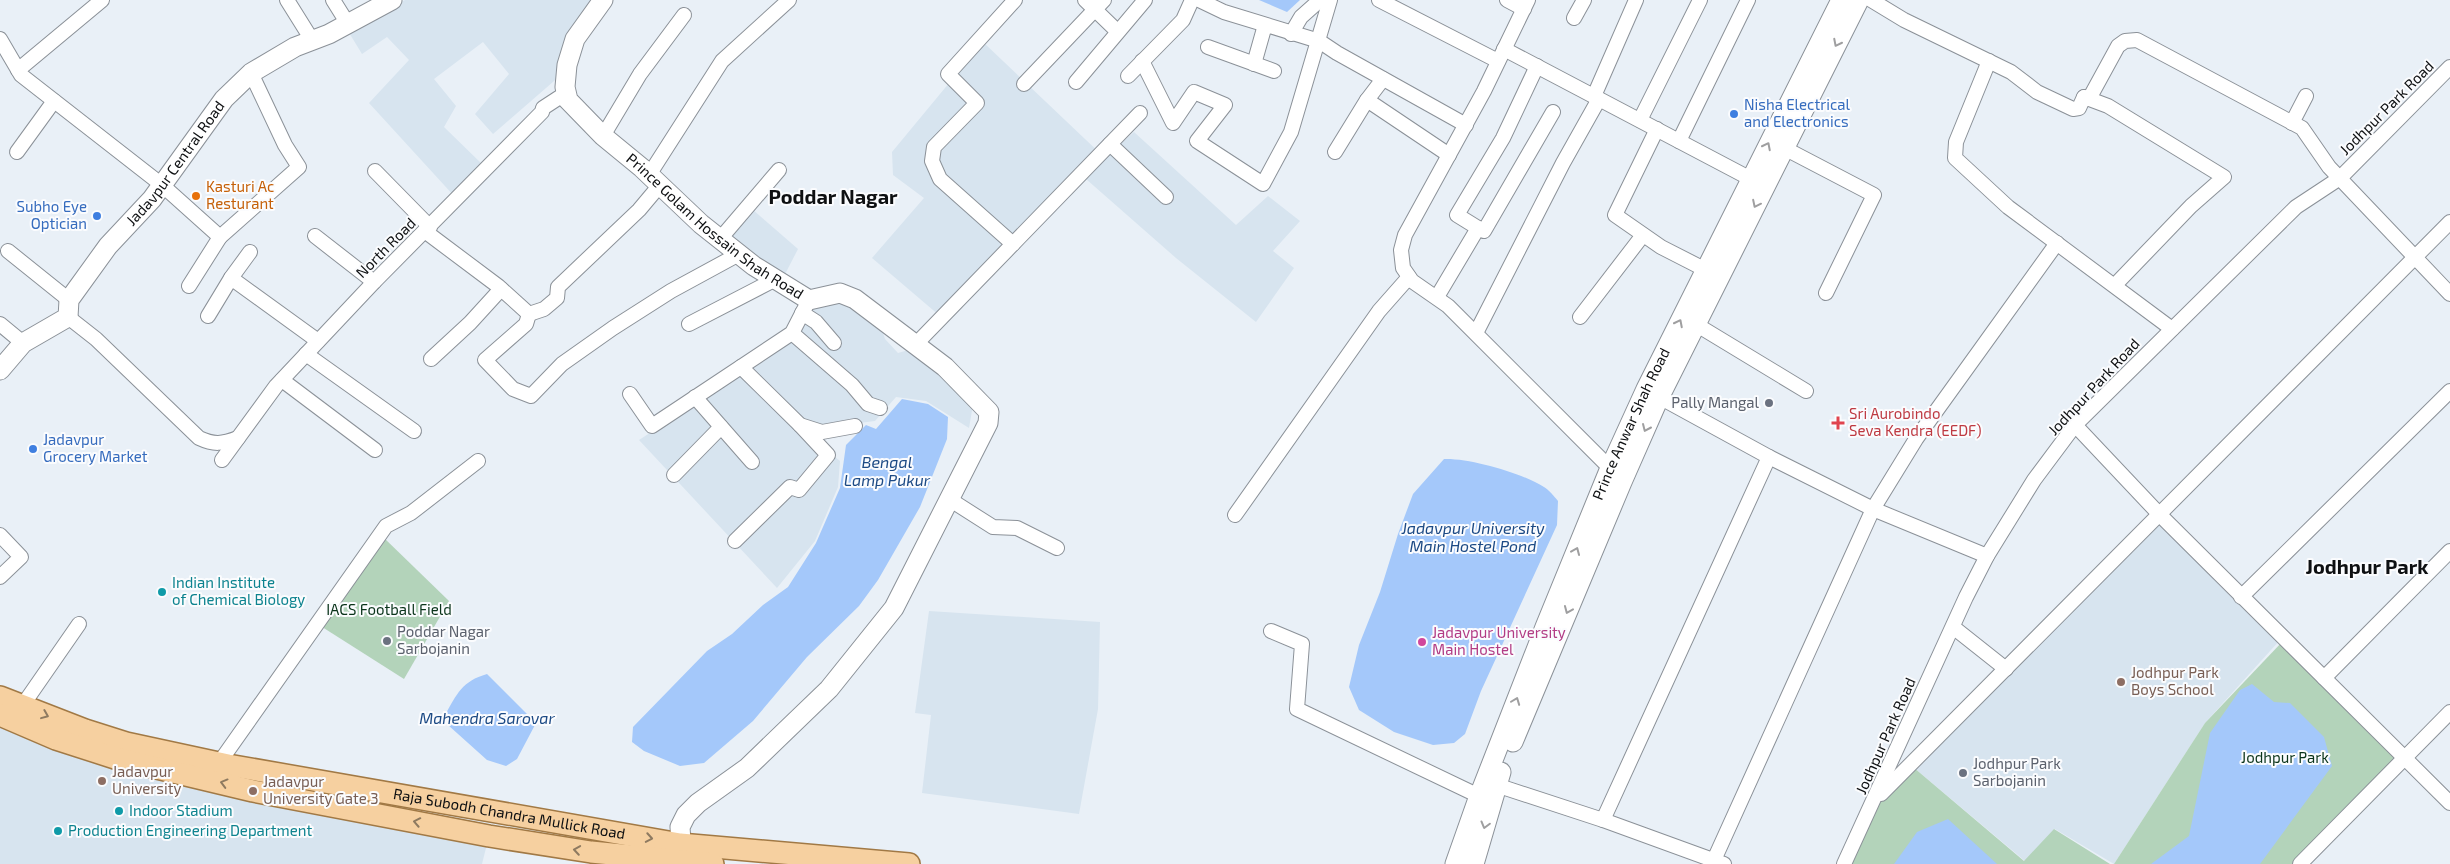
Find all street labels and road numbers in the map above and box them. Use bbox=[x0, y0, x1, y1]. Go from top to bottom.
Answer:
street label: Jodhpur Park Road bbox=[2336, 57, 2437, 158]
street label: Jadavpur Central Road bbox=[122, 97, 228, 229]
street label: Prince Golam Hossain Shah Road bbox=[623, 149, 807, 302]
street label: North Road bbox=[352, 214, 419, 281]
street label: Jodhpur Park Road bbox=[2044, 334, 2143, 438]
street label: Prince Anwar Shah Road bbox=[1588, 345, 1673, 503]
street label: Jodhpur Park Road bbox=[1851, 675, 1919, 797]
street label: Raja Subodh Chandra Mullick Road bbox=[392, 784, 627, 842]

